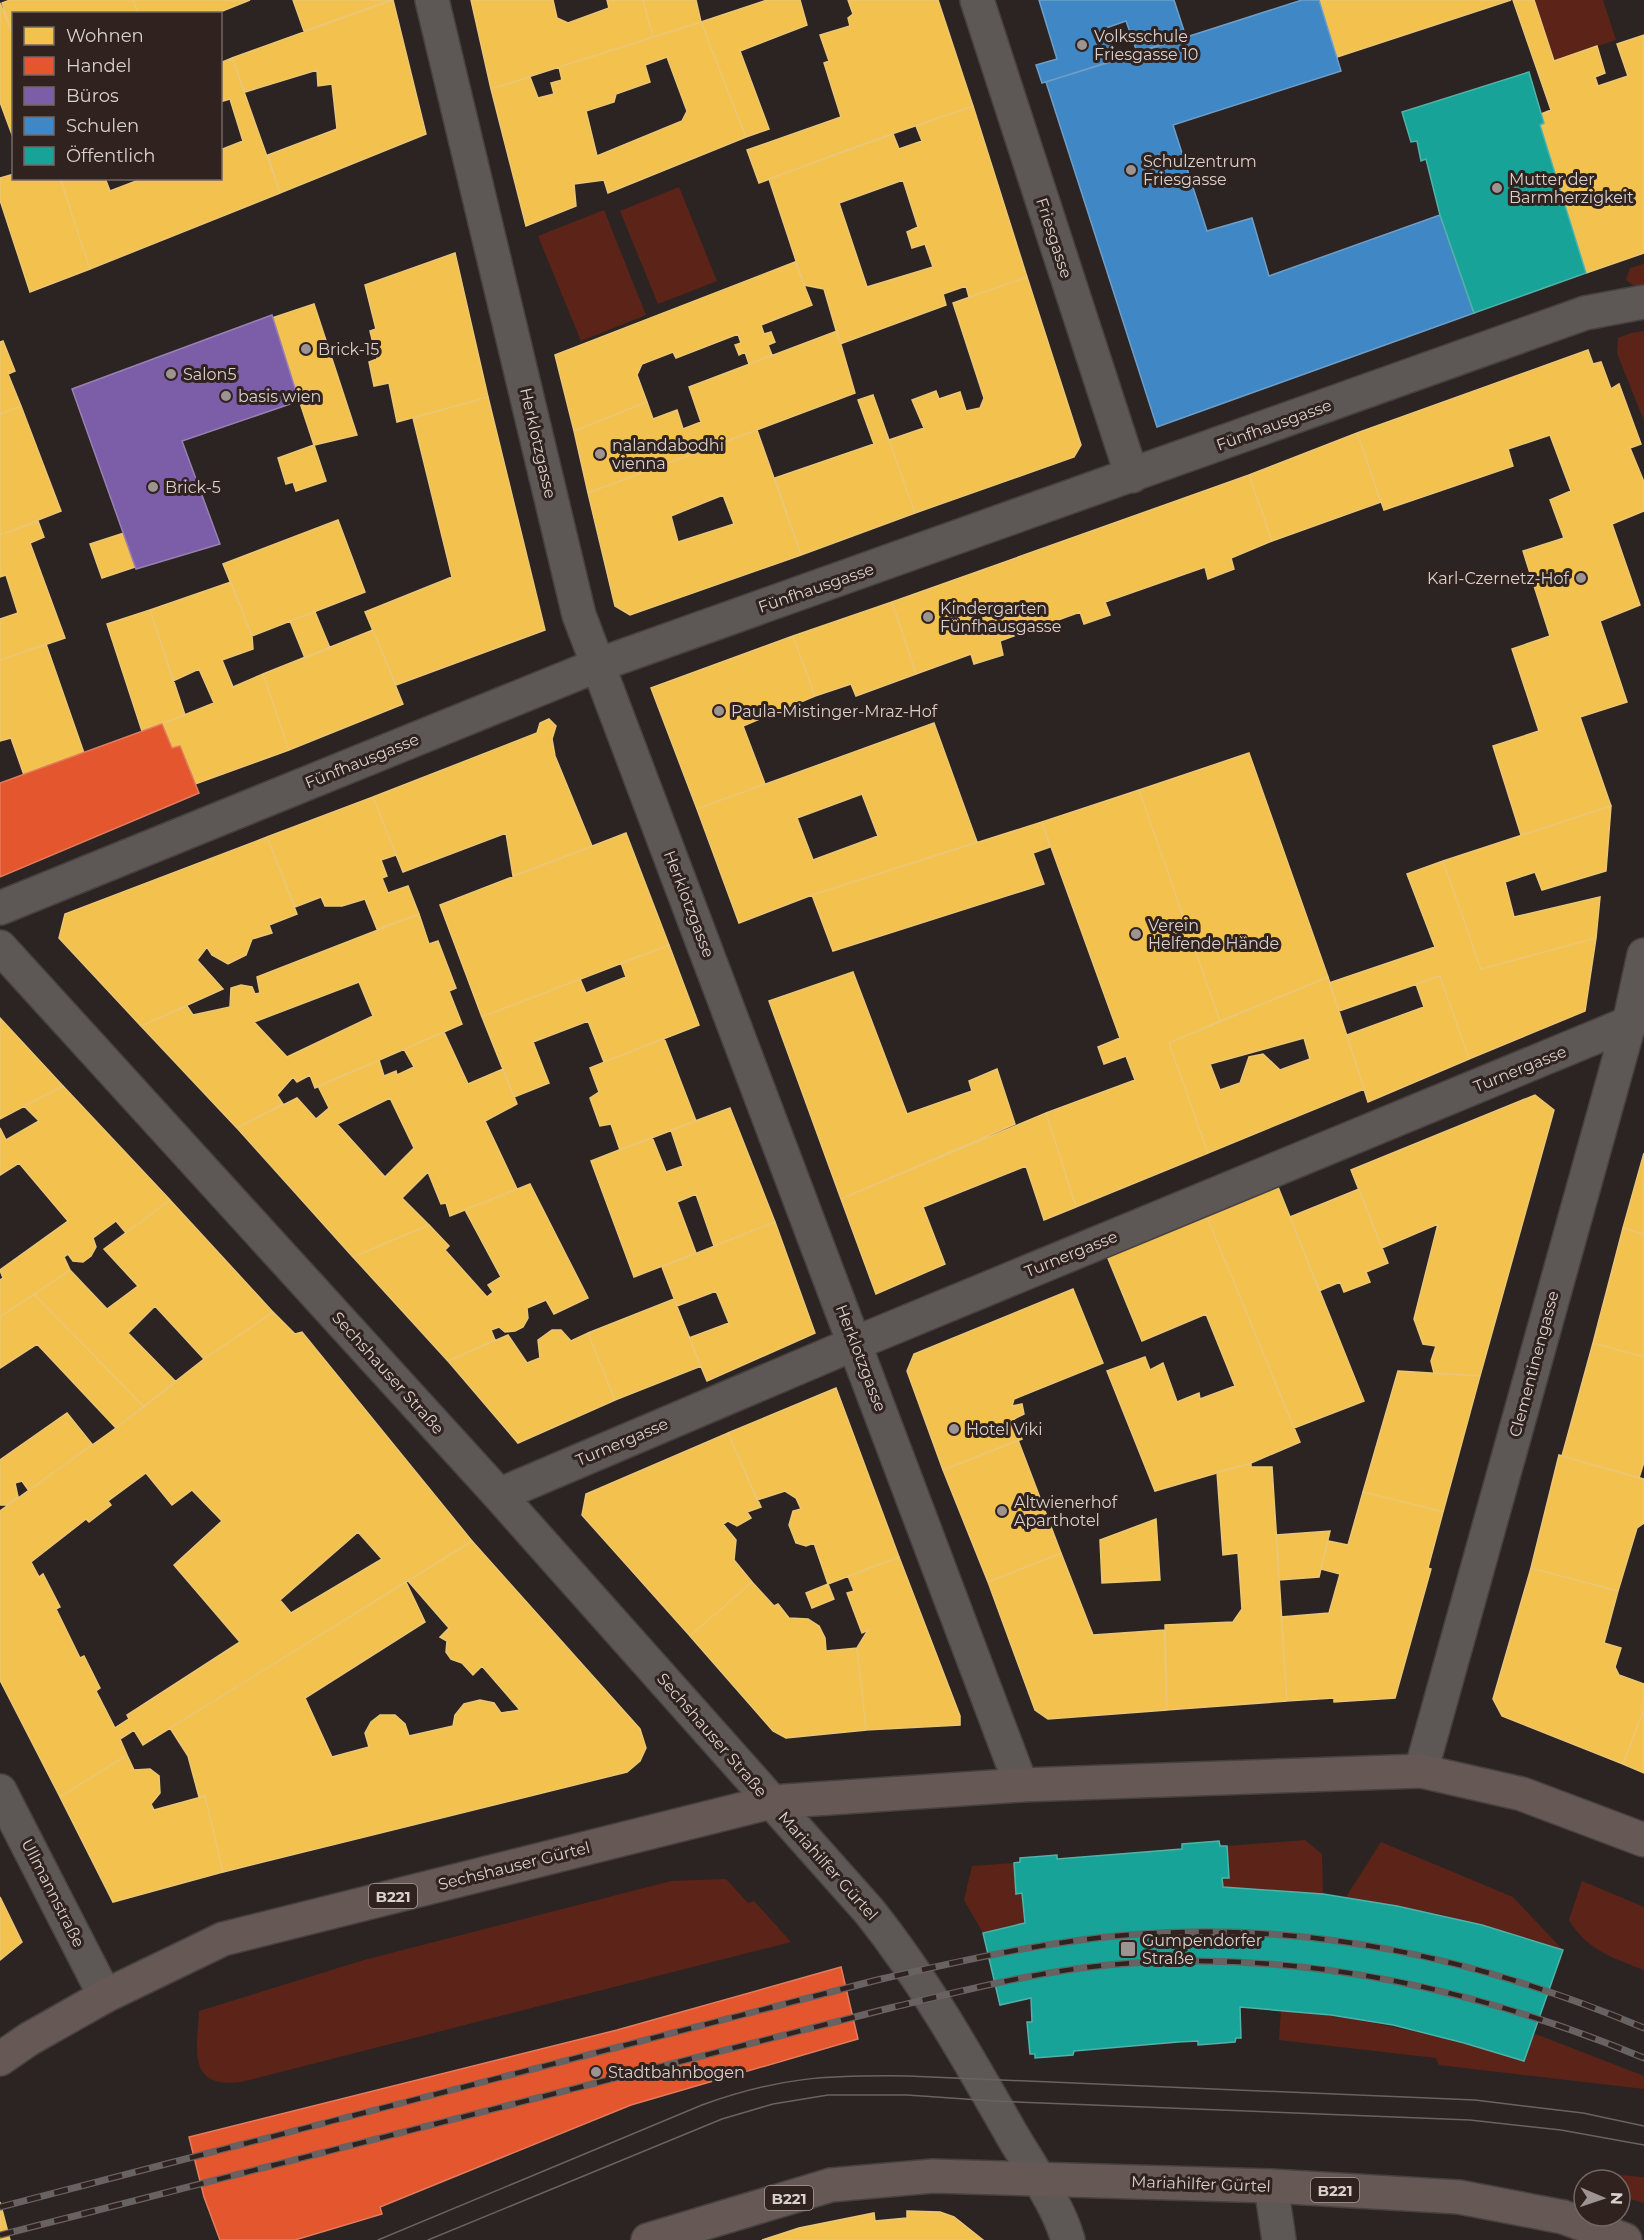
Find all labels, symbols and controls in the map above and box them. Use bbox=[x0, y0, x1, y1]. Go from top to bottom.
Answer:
legend bbox=[12, 12, 222, 180]
text: Wohnen bbox=[66, 25, 144, 47]
place label: Volksschule Friesgasse 10 bbox=[1094, 27, 1198, 64]
marker: Volksschule Friesgasse 10 bbox=[1075, 38, 1089, 52]
text: Handel bbox=[66, 55, 131, 77]
text: Büros bbox=[66, 85, 119, 107]
text: Schulen bbox=[66, 115, 139, 137]
text: Öffentlich bbox=[66, 145, 155, 167]
place label: Schulzentrum Friesgasse bbox=[1143, 152, 1257, 189]
marker: Schulzentrum Friesgasse bbox=[1124, 163, 1138, 177]
place label: Mutter der Barmherzigkeit bbox=[1509, 170, 1634, 207]
marker: Mutter der Barmherzigkeit bbox=[1490, 181, 1504, 195]
street label: Friesgasse bbox=[1032, 195, 1076, 281]
place label: Brick-15 bbox=[318, 340, 379, 359]
marker: Brick-15 bbox=[299, 342, 313, 356]
place label: Salon5 bbox=[183, 365, 237, 384]
marker: Salon5 bbox=[164, 367, 178, 381]
street label: Herklotzgasse bbox=[516, 386, 560, 500]
place label: basis wien bbox=[238, 387, 321, 406]
marker: basis wien bbox=[219, 389, 233, 403]
street label: Fünfhausgasse bbox=[1214, 395, 1334, 455]
place label: nalandabodhi vienna bbox=[612, 436, 724, 473]
marker: nalandabodhi vienna bbox=[593, 447, 607, 461]
place label: Brick-5 bbox=[165, 478, 221, 497]
marker: Brick-5 bbox=[146, 480, 160, 494]
street label: Fünfhausgasse bbox=[756, 559, 876, 617]
place label: Karl-Czernetz-Hof bbox=[1427, 569, 1570, 588]
marker: Karl-Czernetz-Hof bbox=[1574, 571, 1588, 585]
place label: Kindergarten Fünfhausgasse bbox=[940, 599, 1061, 636]
marker: Kindergarten Fünfhausgasse bbox=[921, 610, 935, 624]
place label: Paula-Mistinger-Mraz-Hof bbox=[731, 702, 938, 721]
marker: Paula-Mistinger-Mraz-Hof bbox=[712, 704, 726, 718]
street label: Fünfhausgasse bbox=[302, 729, 422, 793]
street label: Herklotzgasse bbox=[660, 848, 718, 960]
place label: Verein Helfende Hände bbox=[1148, 916, 1279, 953]
marker: Verein Helfende Hände bbox=[1129, 927, 1143, 941]
street label: Turnergasse bbox=[1471, 1042, 1569, 1096]
street label: Turnergasse bbox=[1022, 1227, 1120, 1281]
street label: Clementinengasse bbox=[1505, 1289, 1563, 1439]
street label: Herklotzgasse bbox=[832, 1302, 890, 1414]
street label: Sechshauser Straße bbox=[328, 1308, 448, 1438]
street label: Turnergasse bbox=[573, 1414, 671, 1470]
place label: Hotel Viki bbox=[966, 1420, 1042, 1439]
marker: Hotel Viki bbox=[947, 1422, 961, 1436]
place label: Altwienerhof Aparthotel bbox=[1014, 1493, 1118, 1530]
marker: Altwienerhof Aparthotel bbox=[995, 1504, 1009, 1518]
street label: Sechshauser Straße bbox=[653, 1669, 771, 1801]
street label: Mariahilfer Gürtel bbox=[774, 1808, 882, 1924]
street label: Ullmannstraße bbox=[17, 1836, 89, 1950]
street label: Sechshauser Gürtel bbox=[436, 1838, 592, 1894]
road number: B221 bbox=[369, 1884, 417, 1908]
place label: Gumpendorfer Straße bbox=[1142, 1931, 1262, 1968]
marker: Gumpendorfer Straße bbox=[1119, 1940, 1137, 1958]
place label: Stadtbahnbogen bbox=[608, 2063, 745, 2082]
marker: Stadtbahnbogen bbox=[589, 2065, 603, 2079]
north arrow bbox=[1572, 2168, 1632, 2228]
street label: Mariahilfer Gürtel bbox=[1131, 2172, 1271, 2196]
road number: B221 bbox=[1311, 2178, 1359, 2202]
road number: B221 bbox=[765, 2186, 813, 2210]
text: N bbox=[1607, 2192, 1626, 2205]

